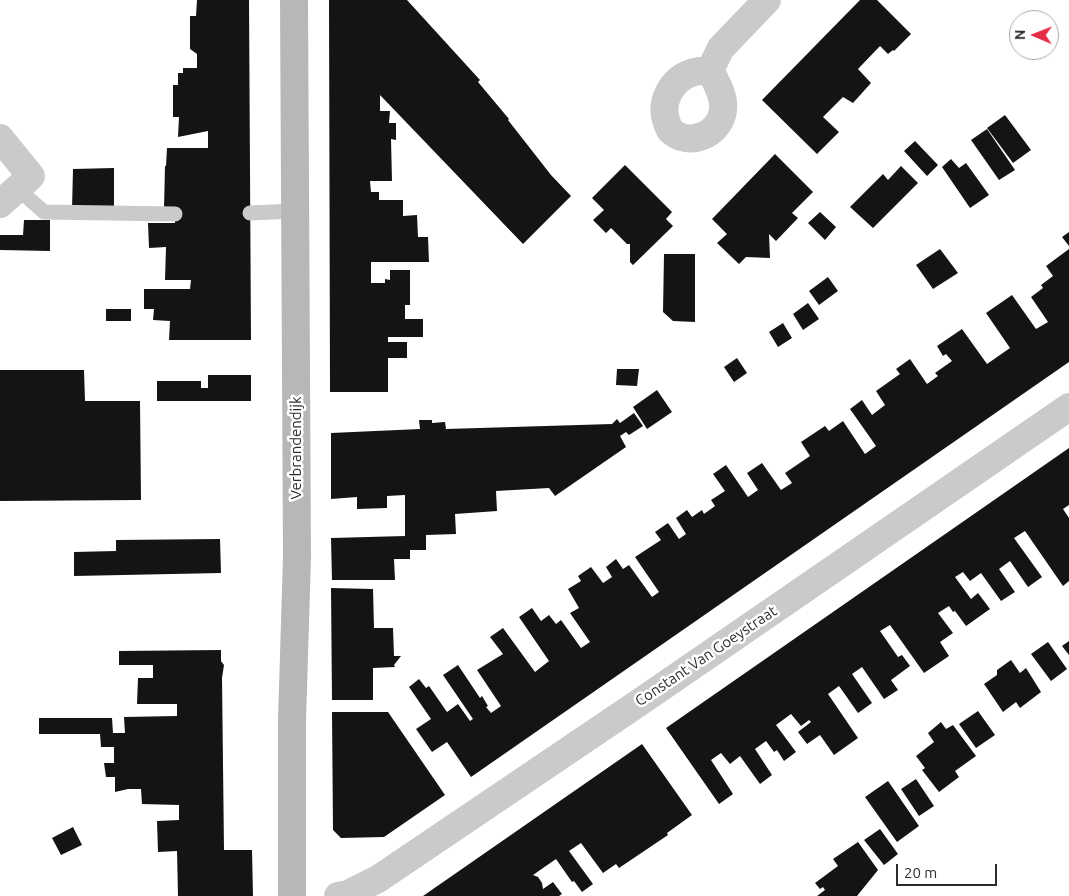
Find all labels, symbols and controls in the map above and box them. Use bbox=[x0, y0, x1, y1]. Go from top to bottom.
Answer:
north arrow bbox=[1009, 10, 1059, 60]
text: N bbox=[1012, 29, 1028, 40]
street label: Verbrandendijk bbox=[287, 397, 305, 499]
street label: Constant Van Goeystraat bbox=[632, 602, 780, 710]
scale bar bbox=[899, 854, 1000, 886]
text: 20 m bbox=[904, 864, 937, 881]

